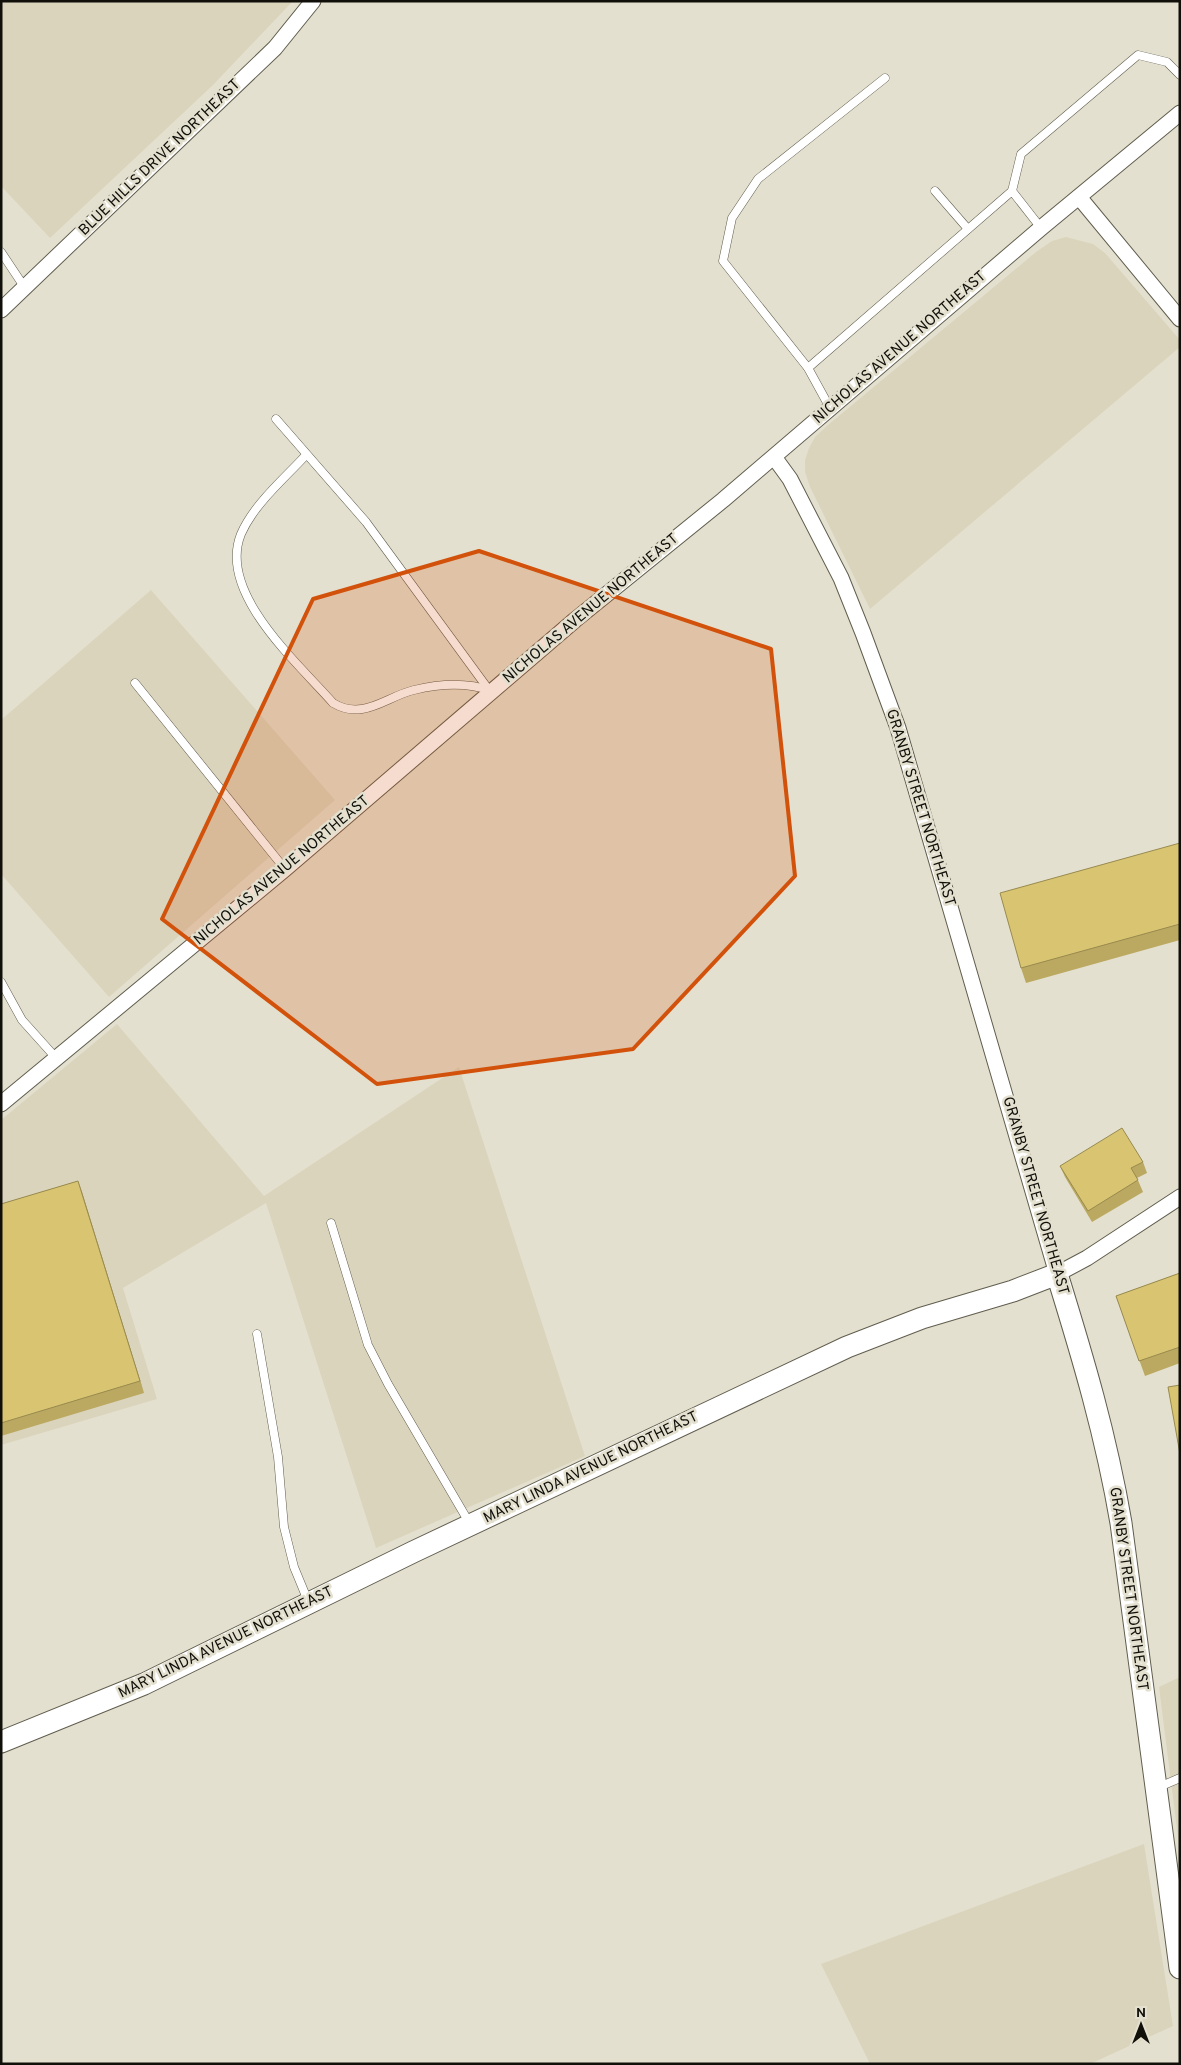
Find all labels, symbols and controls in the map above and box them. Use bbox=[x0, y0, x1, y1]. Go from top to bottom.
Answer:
street label: BLUE HILLS DRIVE NORTHEAST bbox=[75, 76, 245, 240]
street label: NICHOLAS AVENUE NORTHEAST bbox=[809, 268, 991, 428]
street label: NICHOLAS AVENUE NORTHEAST bbox=[499, 530, 683, 688]
street label: GRANBY STREET NORTHEAST bbox=[881, 707, 959, 909]
street label: NICHOLAS AVENUE NORTHEAST bbox=[190, 792, 374, 950]
street label: GRANBY STREET NORTHEAST bbox=[998, 1095, 1072, 1297]
street label: MARY LINDA AVENUE NORTHEAST bbox=[481, 1408, 701, 1528]
street label: GRANBY STREET NORTHEAST bbox=[1104, 1486, 1152, 1692]
street label: MARY LINDA AVENUE NORTHEAST bbox=[116, 1583, 336, 1703]
north arrow bbox=[1116, 2000, 1166, 2050]
text: N bbox=[1136, 2005, 1146, 2022]

